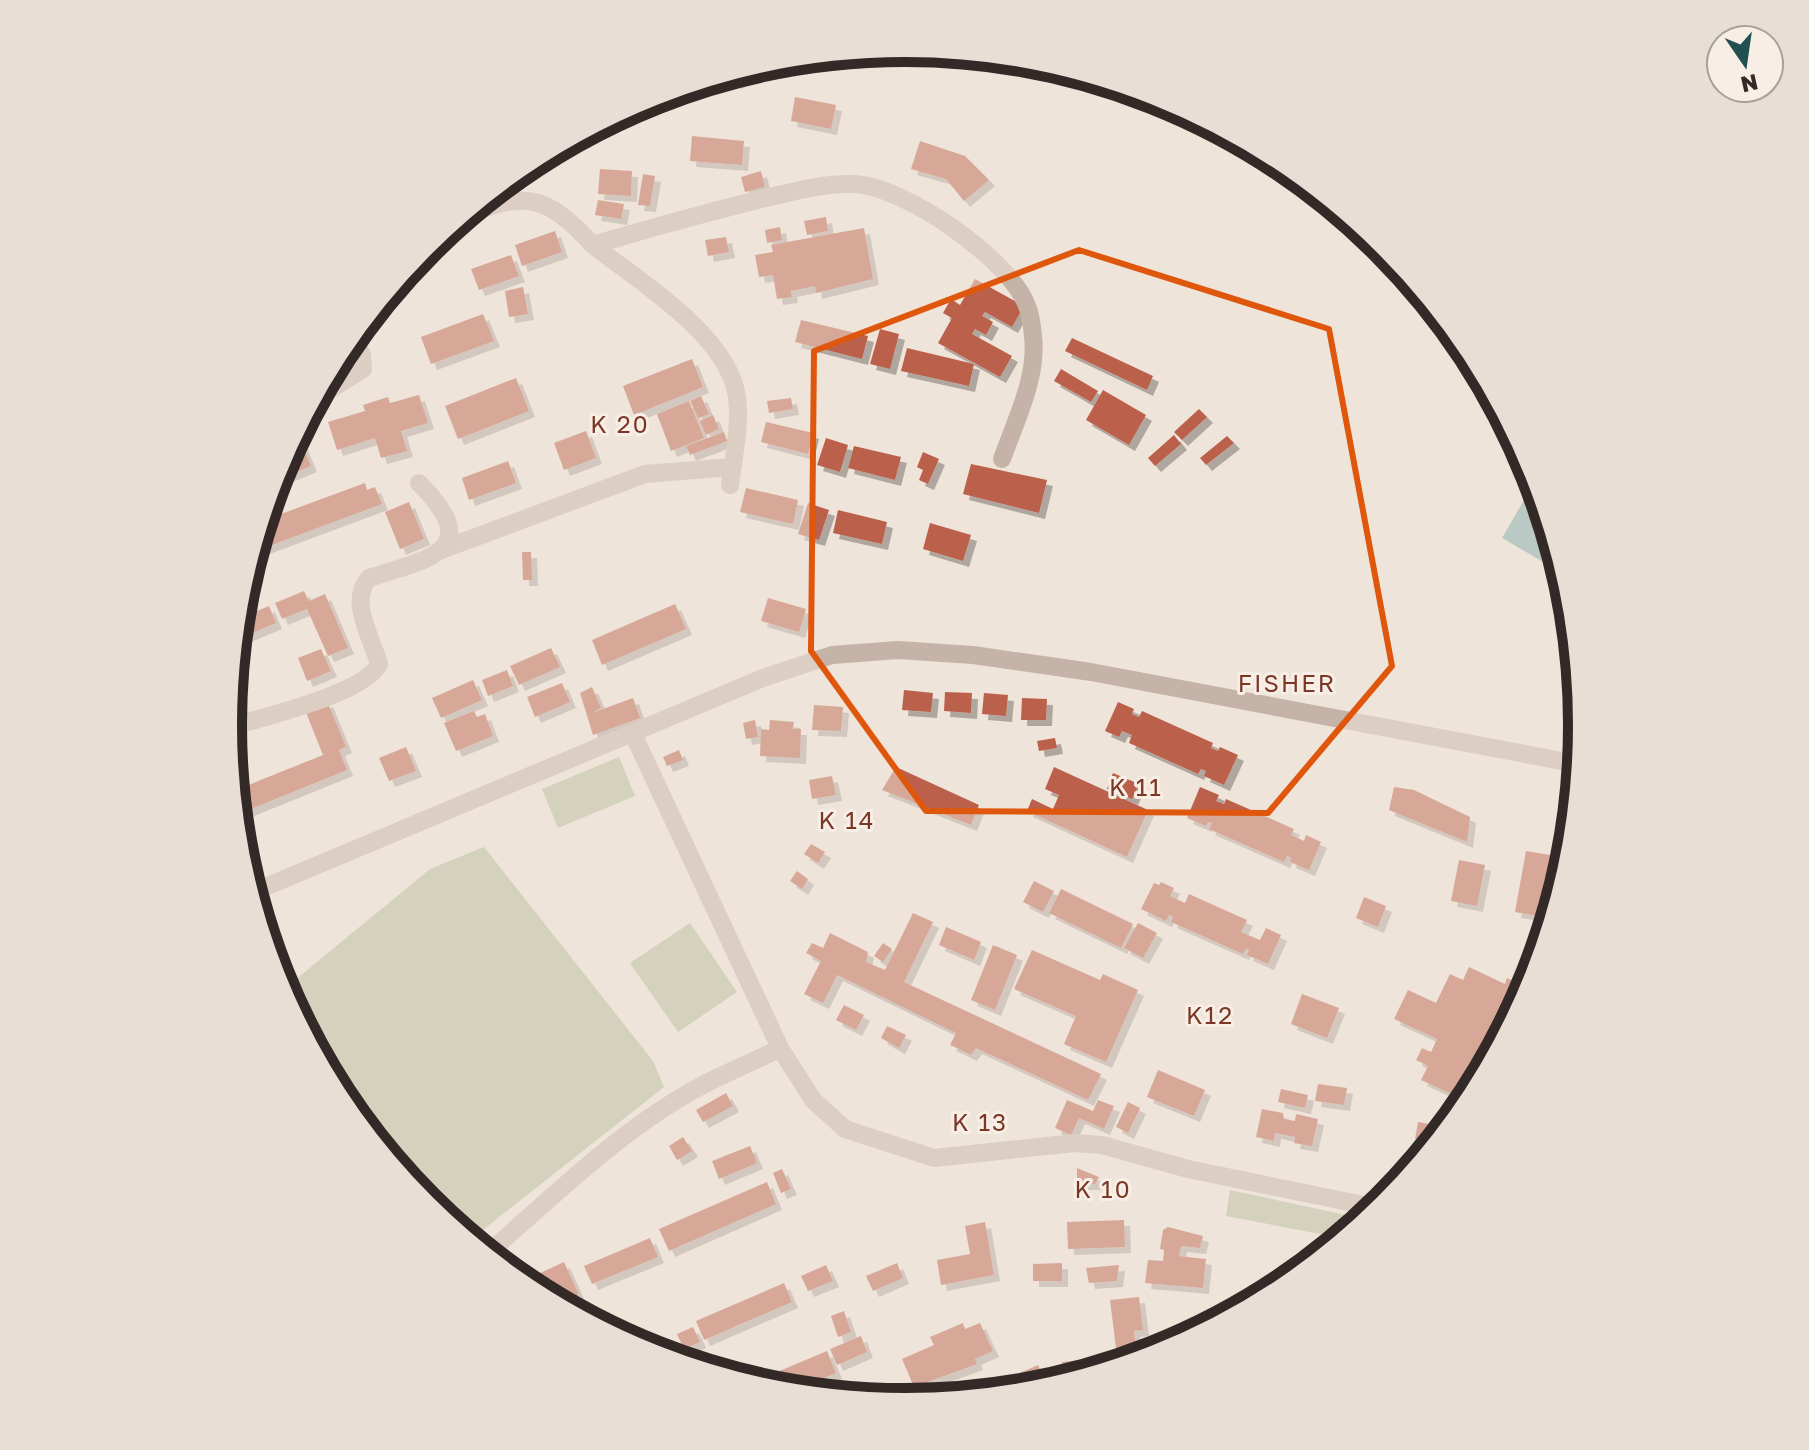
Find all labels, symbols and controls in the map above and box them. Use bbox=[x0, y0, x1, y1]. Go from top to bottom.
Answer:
north arrow bbox=[1705, 24, 1785, 104]
text: N bbox=[1738, 69, 1761, 99]
district label: K 20 bbox=[590, 409, 650, 438]
district label: FISHER bbox=[1238, 668, 1336, 697]
district label: K 11 bbox=[1109, 772, 1163, 801]
district label: K 14 bbox=[819, 805, 875, 834]
district label: K12 bbox=[1186, 1000, 1234, 1029]
district label: K 13 bbox=[952, 1107, 1008, 1136]
district label: K 10 bbox=[1074, 1174, 1132, 1203]

